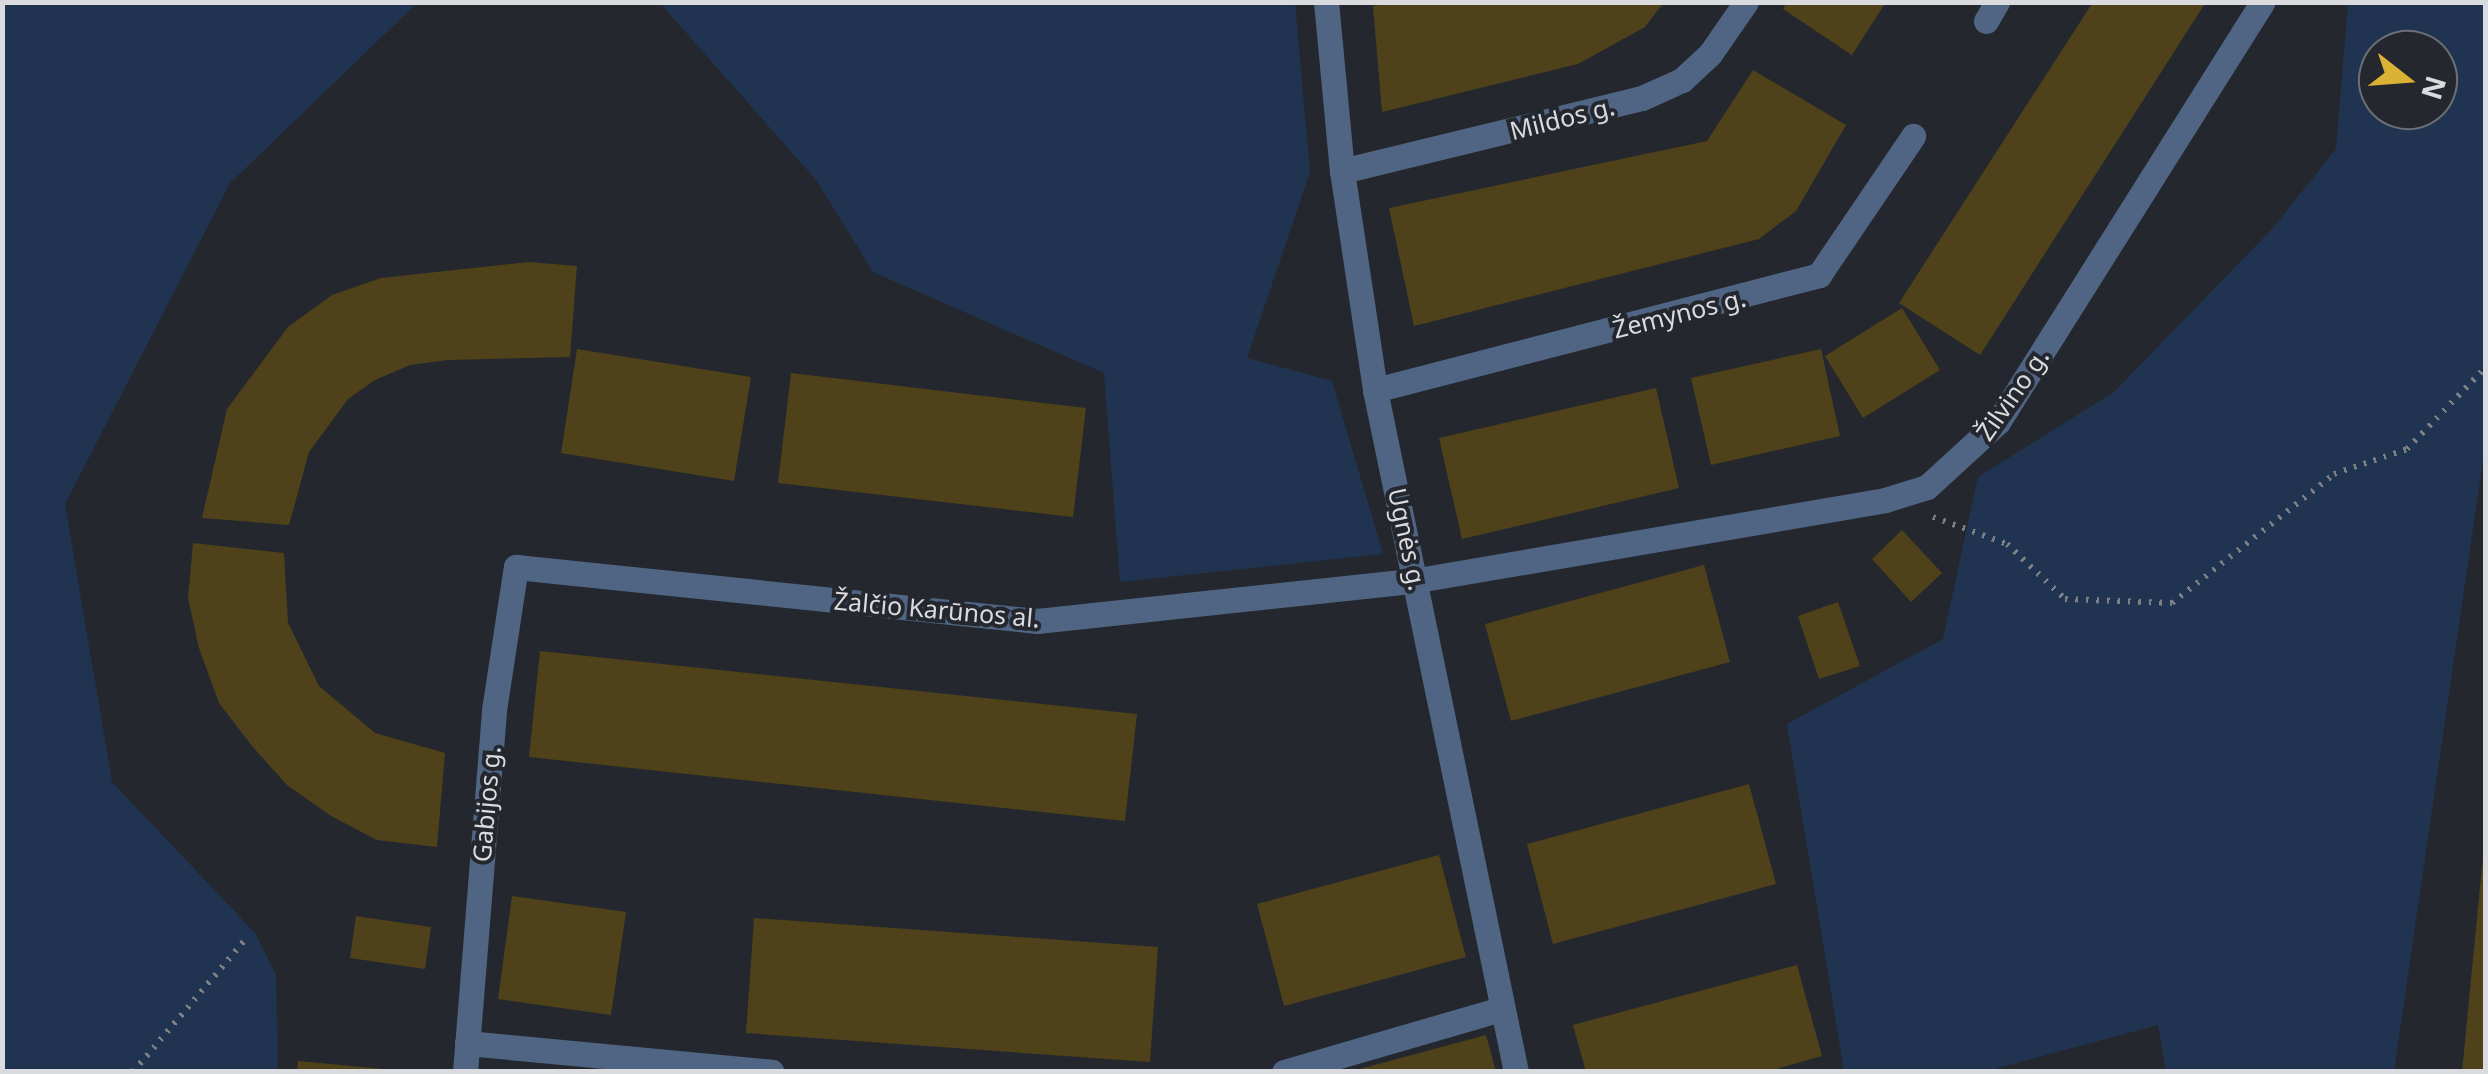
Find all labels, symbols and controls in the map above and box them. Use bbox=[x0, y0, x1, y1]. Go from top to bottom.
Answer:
north arrow bbox=[2358, 30, 2458, 130]
text: N bbox=[2413, 72, 2456, 105]
street label: Mildos g. bbox=[1507, 91, 1617, 145]
street label: Žemynos g. bbox=[1610, 282, 1748, 344]
street label: Žilvino g. bbox=[1969, 342, 2055, 446]
street label: Ugnės g. bbox=[1383, 485, 1433, 593]
street label: Žalčio Karūnos al. bbox=[833, 585, 1041, 633]
street label: Gabijos g. bbox=[466, 745, 506, 863]

